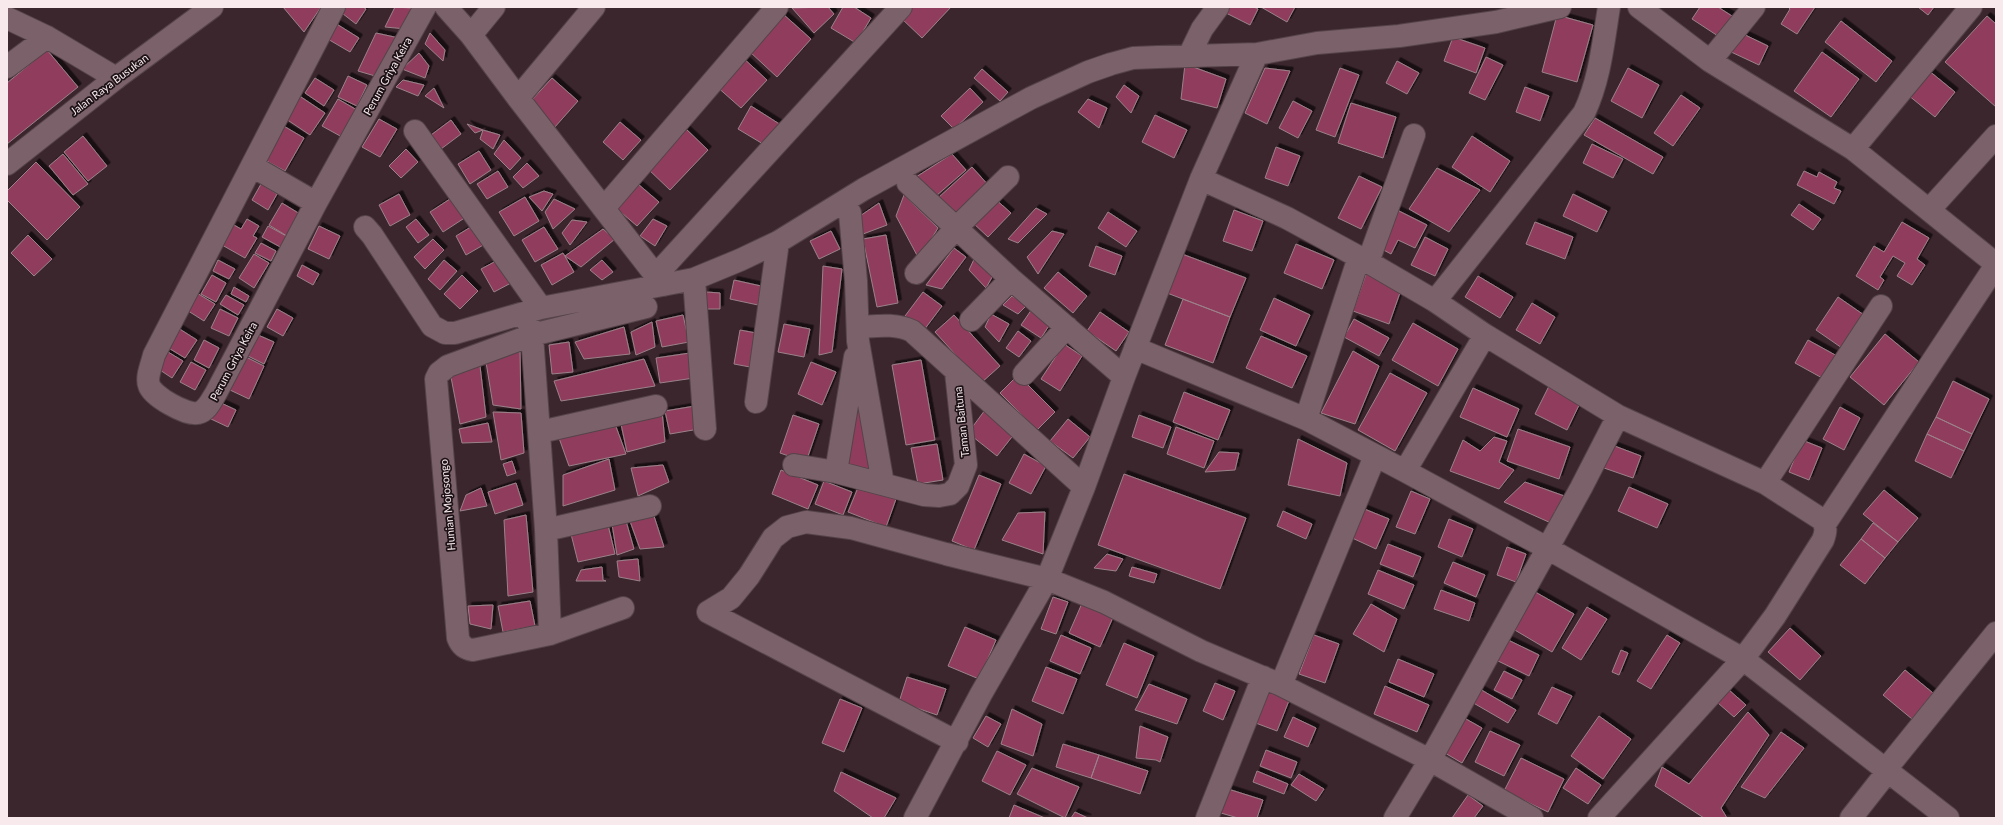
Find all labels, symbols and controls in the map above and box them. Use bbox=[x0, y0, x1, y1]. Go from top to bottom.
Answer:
street label: Perum Griya Keira bbox=[360, 35, 414, 117]
street label: Jalan Raya Busukan bbox=[68, 50, 150, 118]
street label: Perum Griya Keira bbox=[207, 319, 259, 403]
street label: Taman Baituna bbox=[951, 386, 971, 458]
street label: Hunian Mojosongo bbox=[437, 459, 457, 551]

